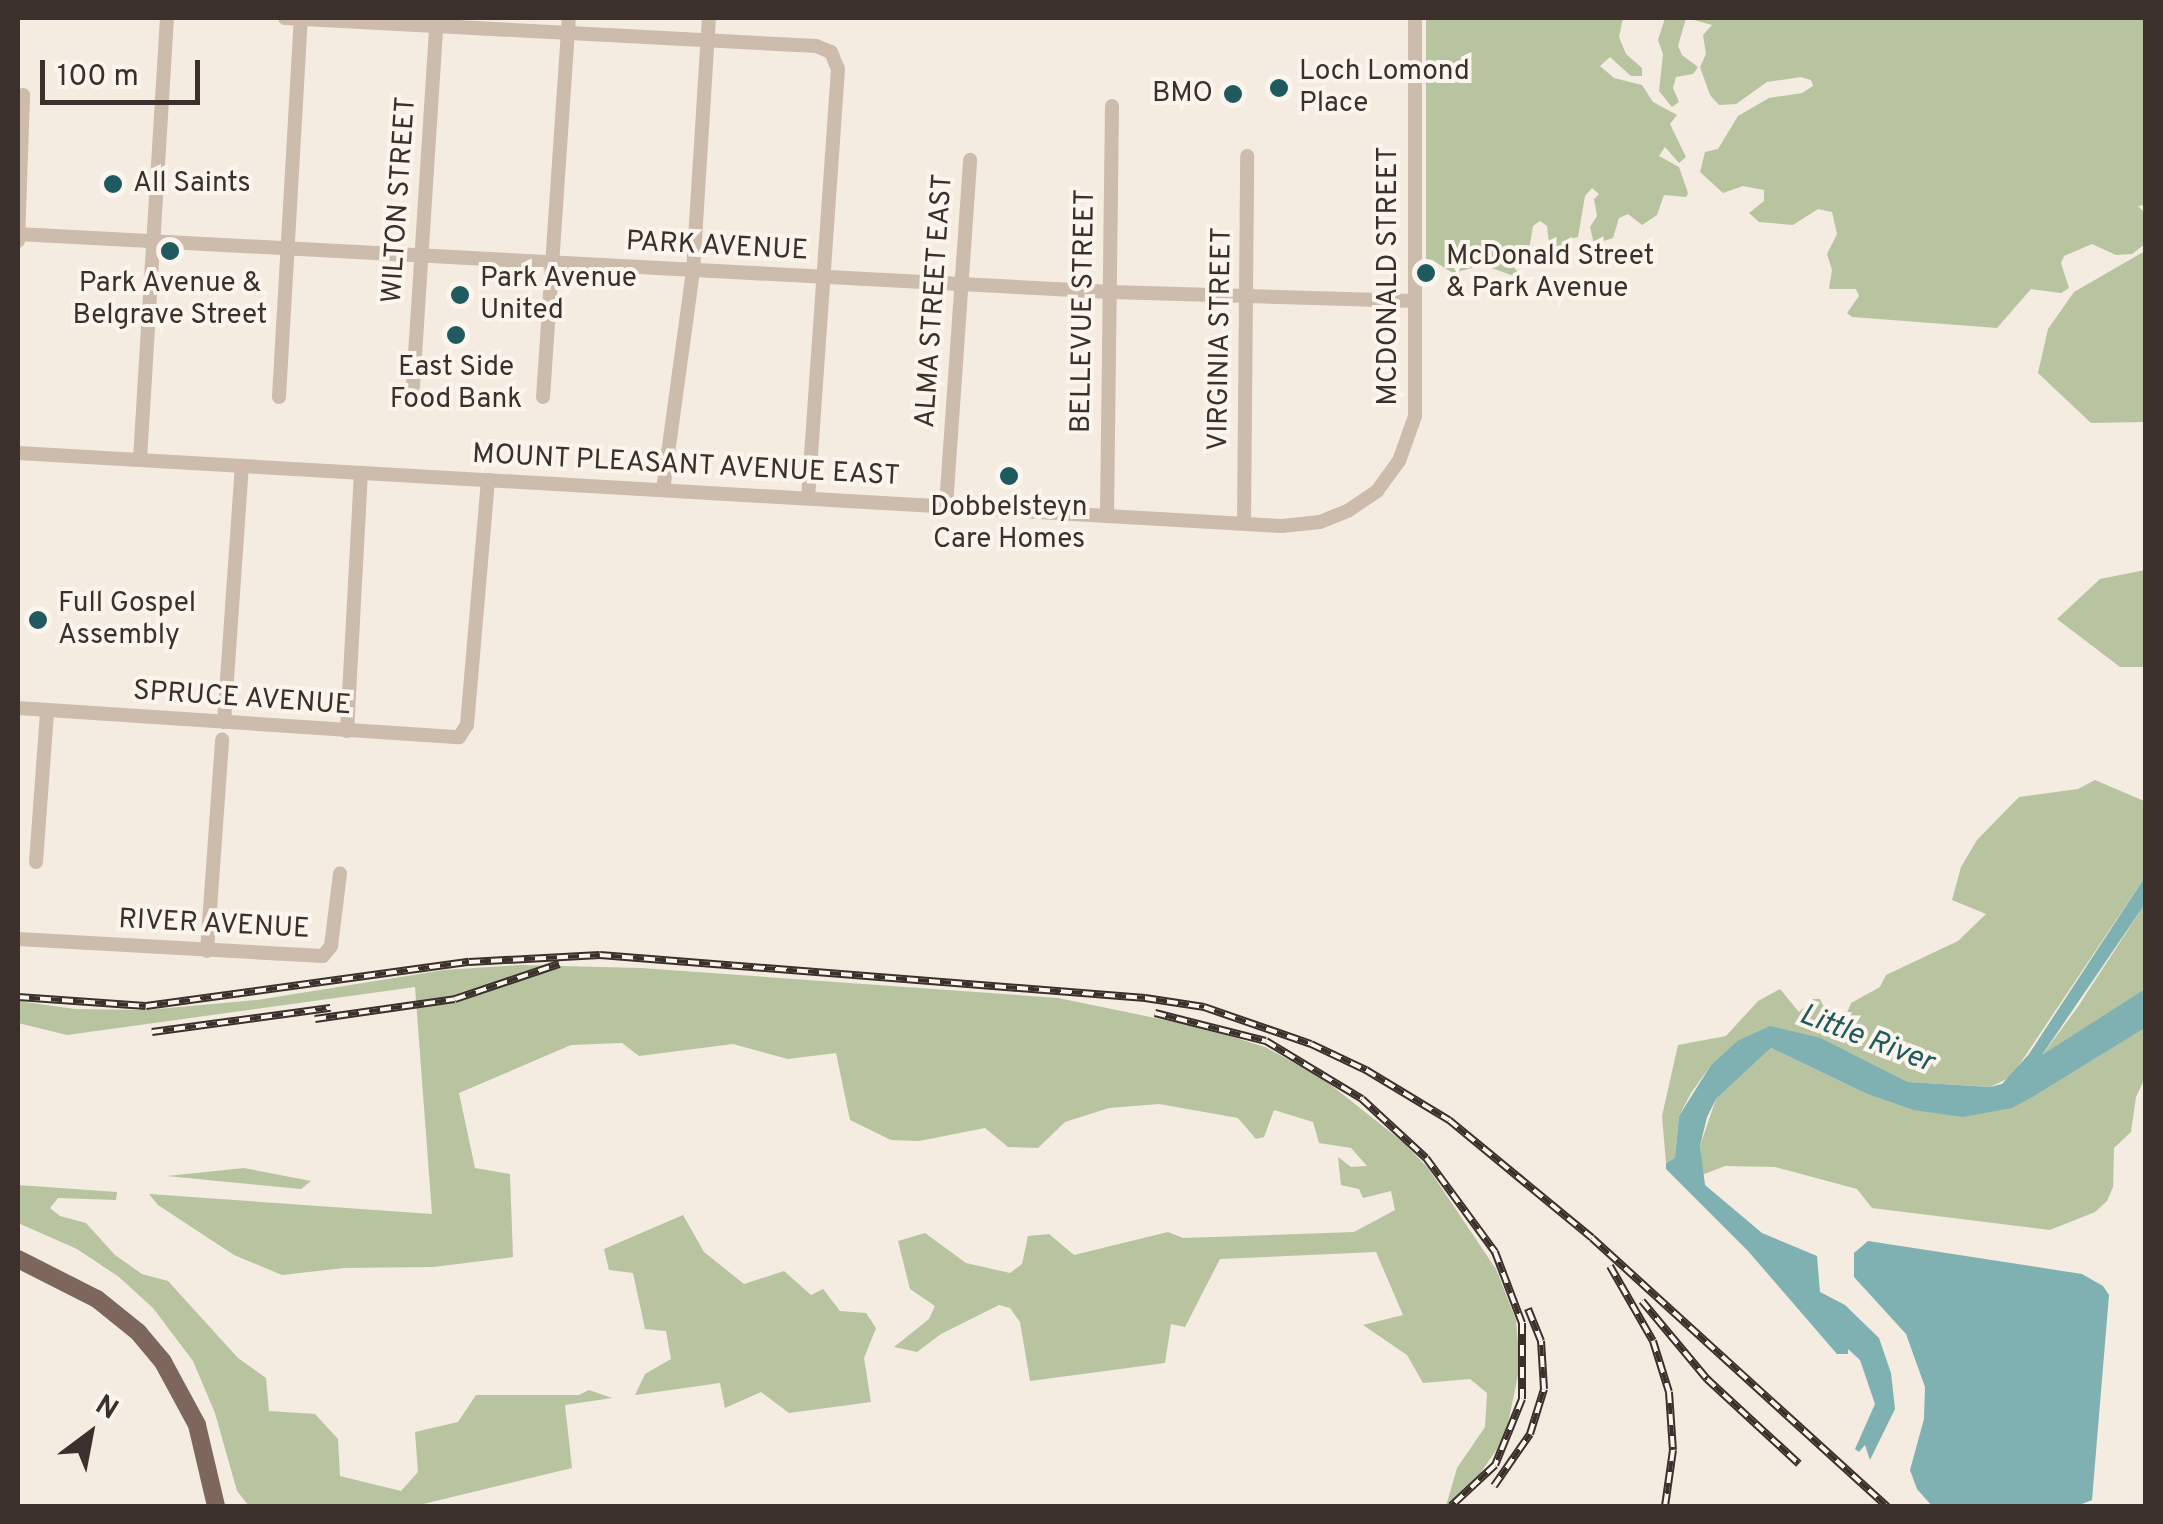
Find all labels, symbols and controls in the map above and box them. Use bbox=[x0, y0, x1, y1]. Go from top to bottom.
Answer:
scale bar bbox=[45, 40, 205, 102]
place label: Loch Lomond Place bbox=[1299, 55, 1470, 121]
text: 100 m bbox=[57, 59, 139, 96]
place label: BMO bbox=[1152, 77, 1213, 111]
marker: Loch Lomond Place bbox=[1268, 77, 1290, 99]
marker: BMO bbox=[1222, 83, 1244, 105]
street label: WILTON STREET bbox=[376, 96, 424, 304]
street label: MCDONALD STREET bbox=[1372, 146, 1406, 406]
place label: All Saints bbox=[133, 167, 251, 201]
street label: ALMA STREET EAST bbox=[909, 172, 961, 430]
marker: All Saints bbox=[102, 173, 124, 195]
street label: BELLEVUE STREET bbox=[1065, 189, 1103, 433]
street label: PARK AVENUE bbox=[624, 225, 810, 269]
street label: VIRGINIA STREET bbox=[1202, 226, 1240, 452]
marker: Park Avenue & Belgrave Street bbox=[159, 240, 181, 262]
place label: McDonald Street & Park Avenue bbox=[1446, 240, 1654, 306]
place label: Park Avenue United bbox=[480, 262, 638, 328]
marker: McDonald Street & Park Avenue bbox=[1415, 262, 1437, 284]
place label: Park Avenue & Belgrave Street bbox=[73, 267, 267, 333]
marker: Park Avenue United bbox=[449, 284, 471, 306]
marker: East Side Food Bank bbox=[445, 324, 467, 346]
place label: East Side Food Bank bbox=[390, 351, 522, 417]
street label: MOUNT PLEASANT AVENUE EAST bbox=[470, 438, 902, 494]
marker: Dobbelsteyn Care Homes bbox=[998, 465, 1020, 487]
place label: Dobbelsteyn Care Homes bbox=[930, 491, 1088, 557]
place label: Full Gospel Assembly bbox=[58, 587, 196, 653]
marker: Full Gospel Assembly bbox=[27, 609, 49, 631]
street label: SPRUCE AVENUE bbox=[131, 675, 353, 723]
street label: RIVER AVENUE bbox=[117, 903, 311, 947]
water label: Little River bbox=[1794, 998, 1938, 1082]
north arrow bbox=[40, 1384, 140, 1484]
text: N bbox=[88, 1388, 124, 1429]

